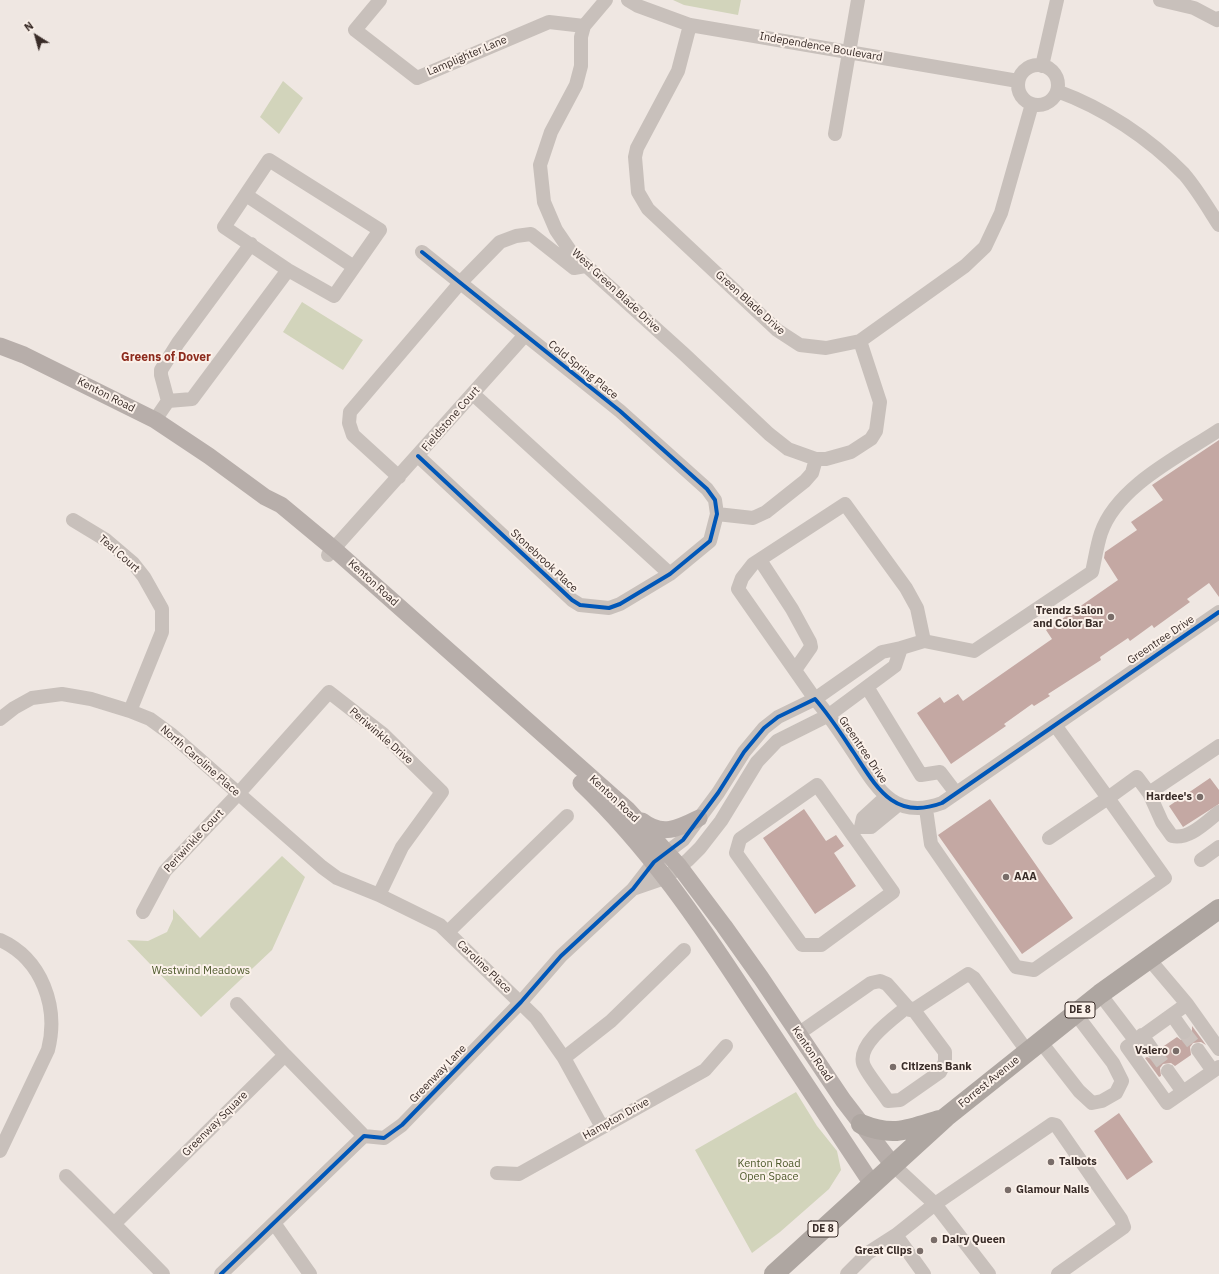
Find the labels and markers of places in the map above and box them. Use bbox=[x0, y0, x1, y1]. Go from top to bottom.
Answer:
place label: Trendz Salon and Color Bar bbox=[1033, 604, 1103, 630]
marker: Trendz Salon and Color Bar bbox=[1106, 612, 1116, 622]
place label: Hardee's bbox=[1146, 790, 1192, 804]
marker: Hardee's bbox=[1195, 792, 1205, 802]
place label: AAA bbox=[1014, 870, 1037, 884]
marker: AAA bbox=[1001, 872, 1011, 882]
place label: Valero bbox=[1135, 1044, 1168, 1058]
marker: Valero bbox=[1171, 1046, 1181, 1056]
place label: Citizens Bank bbox=[901, 1060, 972, 1074]
marker: Citizens Bank bbox=[888, 1062, 898, 1072]
place label: Talbots bbox=[1059, 1155, 1097, 1169]
marker: Talbots bbox=[1046, 1157, 1056, 1167]
place label: Glamour Nails bbox=[1016, 1183, 1089, 1197]
marker: Glamour Nails bbox=[1003, 1185, 1013, 1195]
place label: Dairy Queen bbox=[942, 1233, 1005, 1247]
marker: Dairy Queen bbox=[929, 1235, 939, 1245]
place label: Great Clips bbox=[855, 1244, 912, 1258]
marker: Great Clips bbox=[915, 1246, 925, 1256]

